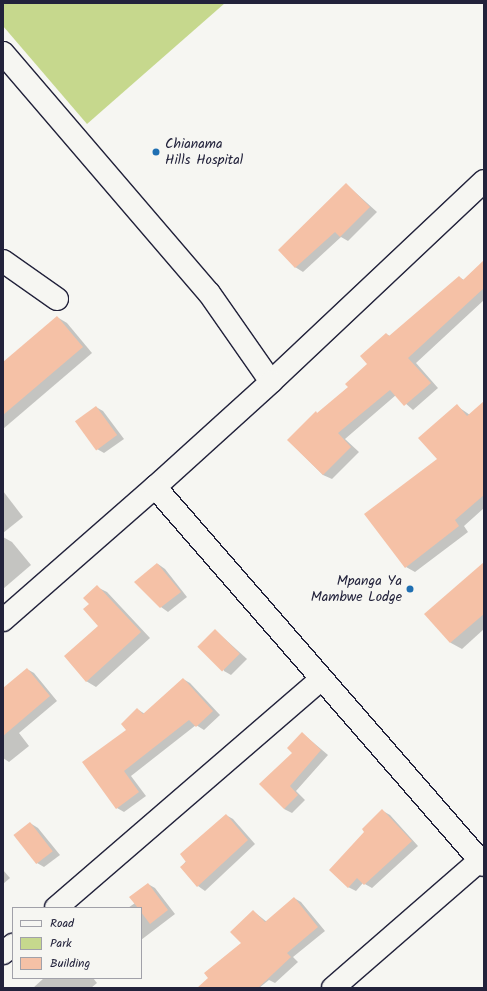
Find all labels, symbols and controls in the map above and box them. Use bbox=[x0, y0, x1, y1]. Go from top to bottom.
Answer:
place label: Chianama Hills Hospital bbox=[165, 136, 243, 168]
marker: Chianama Hills Hospital bbox=[150, 146, 162, 158]
place label: Mpanga Ya Mambwe Lodge bbox=[311, 573, 402, 606]
marker: Mpanga Ya Mambwe Lodge bbox=[405, 584, 415, 594]
legend bbox=[12, 907, 142, 979]
text: Road bbox=[50, 914, 74, 933]
text: Park bbox=[50, 934, 72, 953]
text: Building bbox=[50, 954, 90, 973]

